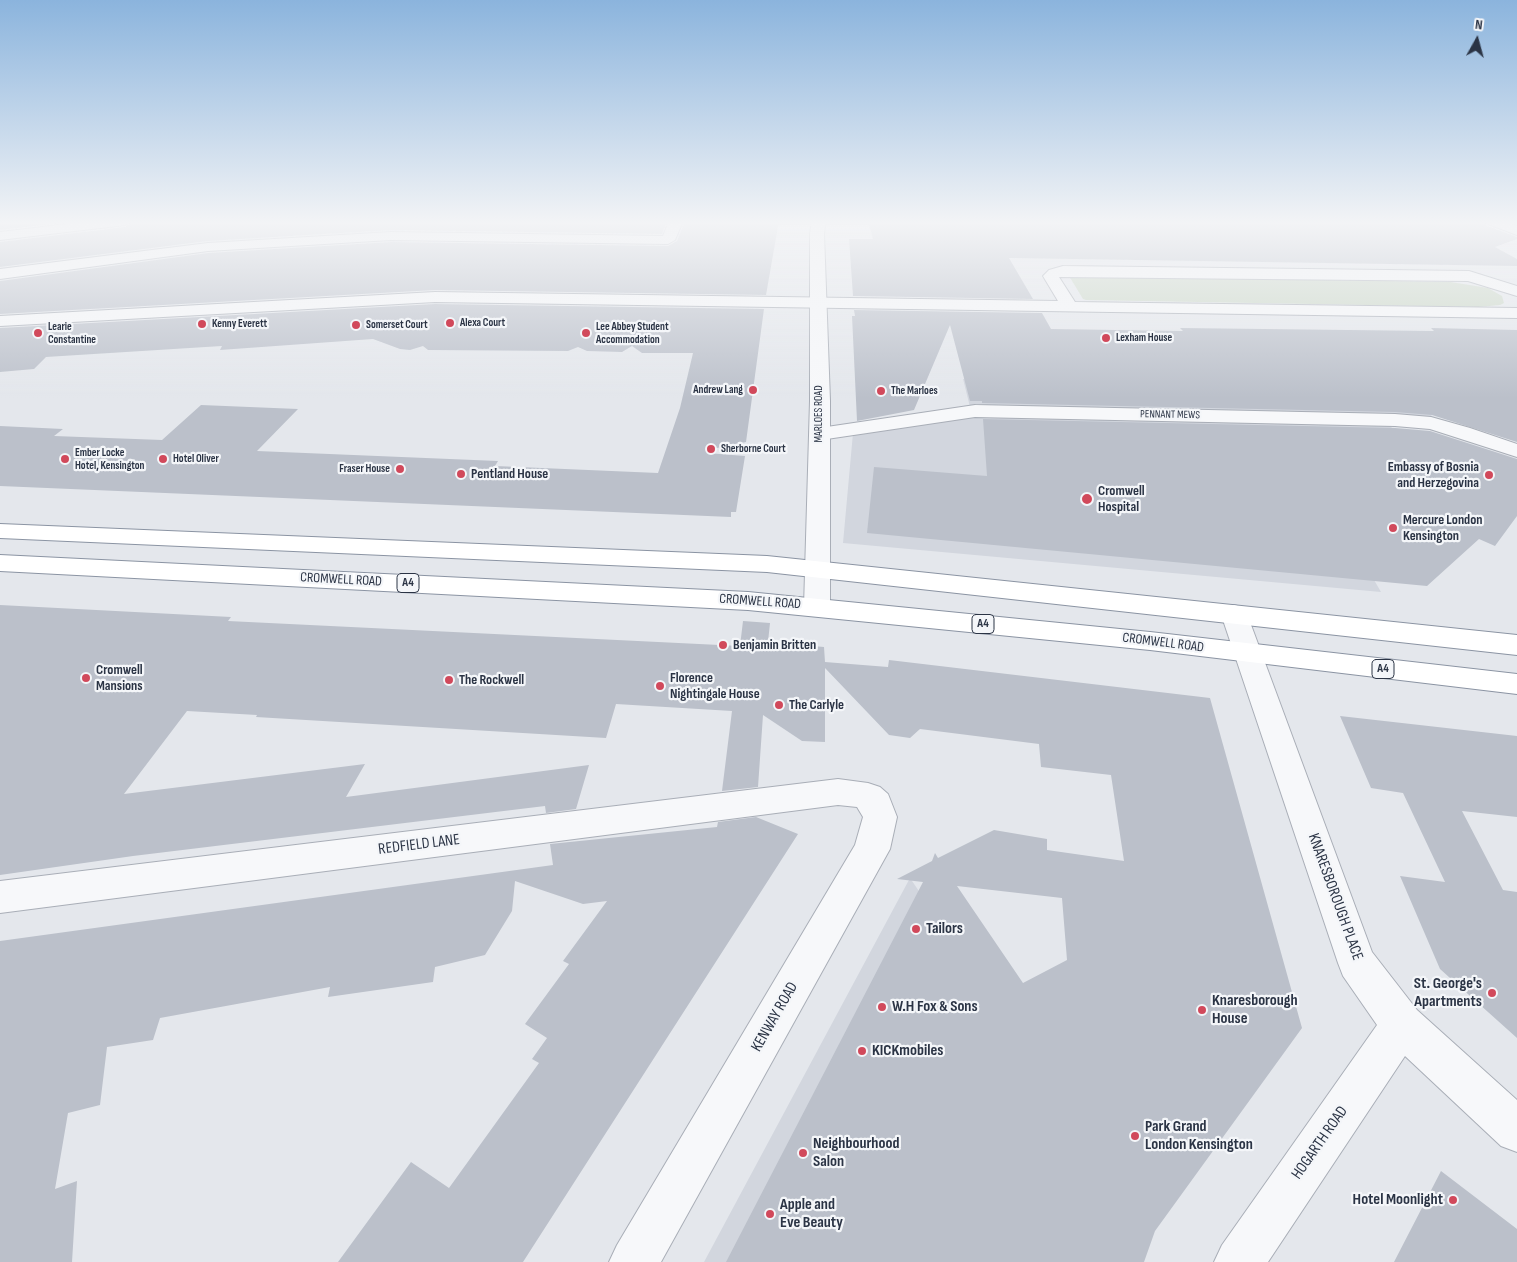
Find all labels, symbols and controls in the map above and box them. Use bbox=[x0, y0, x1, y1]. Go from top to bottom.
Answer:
north arrow bbox=[1452, 15, 1502, 65]
text: N bbox=[1474, 16, 1484, 34]
place label: Alexa Court bbox=[460, 316, 505, 330]
place label: Kenny Everett bbox=[212, 317, 267, 331]
marker: Alexa Court bbox=[444, 317, 456, 329]
marker: Kenny Everett bbox=[196, 318, 208, 330]
place label: Somerset Court bbox=[366, 318, 428, 332]
marker: Somerset Court bbox=[350, 319, 362, 331]
place label: Learie Constantine bbox=[48, 320, 96, 346]
place label: Lee Abbey Student Accommodation bbox=[596, 320, 669, 346]
marker: Learie Constantine bbox=[32, 327, 44, 339]
marker: Lee Abbey Student Accommodation bbox=[580, 327, 592, 339]
place label: Lexham House bbox=[1116, 331, 1172, 345]
marker: Lexham House bbox=[1100, 332, 1112, 344]
place label: Andrew Lang bbox=[693, 383, 743, 397]
marker: Andrew Lang bbox=[747, 384, 759, 396]
place label: The Marloes bbox=[891, 384, 938, 398]
street label: MARLOES ROAD bbox=[812, 385, 826, 443]
marker: The Marloes bbox=[875, 385, 887, 397]
street label: PENNANT MEWS bbox=[1140, 408, 1200, 422]
place label: Sherborne Court bbox=[721, 442, 786, 456]
marker: Sherborne Court bbox=[705, 443, 717, 455]
place label: Ember Locke Hotel, Kensington bbox=[75, 446, 144, 472]
place label: Hotel Oliver bbox=[173, 452, 219, 466]
marker: Ember Locke Hotel, Kensington bbox=[59, 453, 71, 465]
marker: Hotel Oliver bbox=[157, 453, 169, 465]
place label: Embassy of Bosnia and Herzegovina bbox=[1388, 459, 1479, 492]
place label: Fraser House bbox=[339, 462, 390, 476]
marker: Fraser House bbox=[394, 463, 406, 475]
place label: Pentland House bbox=[471, 466, 548, 482]
marker: Pentland House bbox=[455, 468, 467, 480]
marker: Embassy of Bosnia and Herzegovina bbox=[1483, 469, 1495, 481]
place label: Cromwell Hospital bbox=[1098, 483, 1145, 516]
marker: Cromwell Hospital bbox=[1080, 492, 1094, 506]
place label: Mercure London Kensington bbox=[1403, 512, 1483, 544]
marker: Mercure London Kensington bbox=[1387, 522, 1399, 534]
street label: CROMWELL ROAD bbox=[300, 569, 382, 591]
road number: A4 bbox=[397, 574, 419, 592]
street label: CROMWELL ROAD bbox=[719, 591, 801, 613]
road number: A4 bbox=[972, 614, 994, 634]
street label: CROMWELL ROAD bbox=[1121, 630, 1205, 656]
place label: Benjamin Britten bbox=[733, 637, 816, 653]
marker: Benjamin Britten bbox=[717, 639, 729, 651]
road number: A4 bbox=[1372, 660, 1394, 679]
place label: Cromwell Mansions bbox=[96, 662, 143, 694]
place label: Florence Nightingale House bbox=[670, 670, 760, 702]
marker: Cromwell Mansions bbox=[80, 672, 92, 684]
place label: The Rockwell bbox=[459, 672, 524, 688]
marker: The Rockwell bbox=[443, 674, 455, 686]
marker: Florence Nightingale House bbox=[654, 680, 666, 692]
place label: The Carlyle bbox=[789, 697, 844, 713]
marker: The Carlyle bbox=[773, 699, 785, 711]
street label: REDFIELD LANE bbox=[377, 830, 461, 860]
street label: KNARESBOROUGH PLACE bbox=[1303, 831, 1367, 963]
place label: Tailors bbox=[926, 919, 963, 939]
marker: Tailors bbox=[910, 923, 922, 935]
place label: St. George's Apartments bbox=[1414, 974, 1482, 1012]
street label: KENWAY ROAD bbox=[747, 979, 803, 1055]
marker: St. George's Apartments bbox=[1486, 987, 1498, 999]
place label: Knaresborough House bbox=[1212, 991, 1298, 1029]
place label: W.H Fox & Sons bbox=[892, 997, 978, 1017]
marker: W.H Fox & Sons bbox=[876, 1001, 888, 1013]
marker: Knaresborough House bbox=[1196, 1004, 1208, 1016]
place label: KICKmobiles bbox=[872, 1041, 943, 1061]
marker: KICKmobiles bbox=[856, 1045, 868, 1057]
street label: HOGARTH ROAD bbox=[1288, 1103, 1352, 1183]
place label: Park Grand London Kensington bbox=[1145, 1117, 1253, 1155]
marker: Park Grand London Kensington bbox=[1129, 1130, 1141, 1142]
place label: Neighbourhood Salon bbox=[813, 1134, 899, 1172]
marker: Neighbourhood Salon bbox=[797, 1147, 809, 1159]
place label: Hotel Moonlight bbox=[1353, 1190, 1443, 1210]
marker: Hotel Moonlight bbox=[1447, 1194, 1459, 1206]
place label: Apple and Eve Beauty bbox=[780, 1195, 843, 1233]
marker: Apple and Eve Beauty bbox=[764, 1208, 776, 1220]

